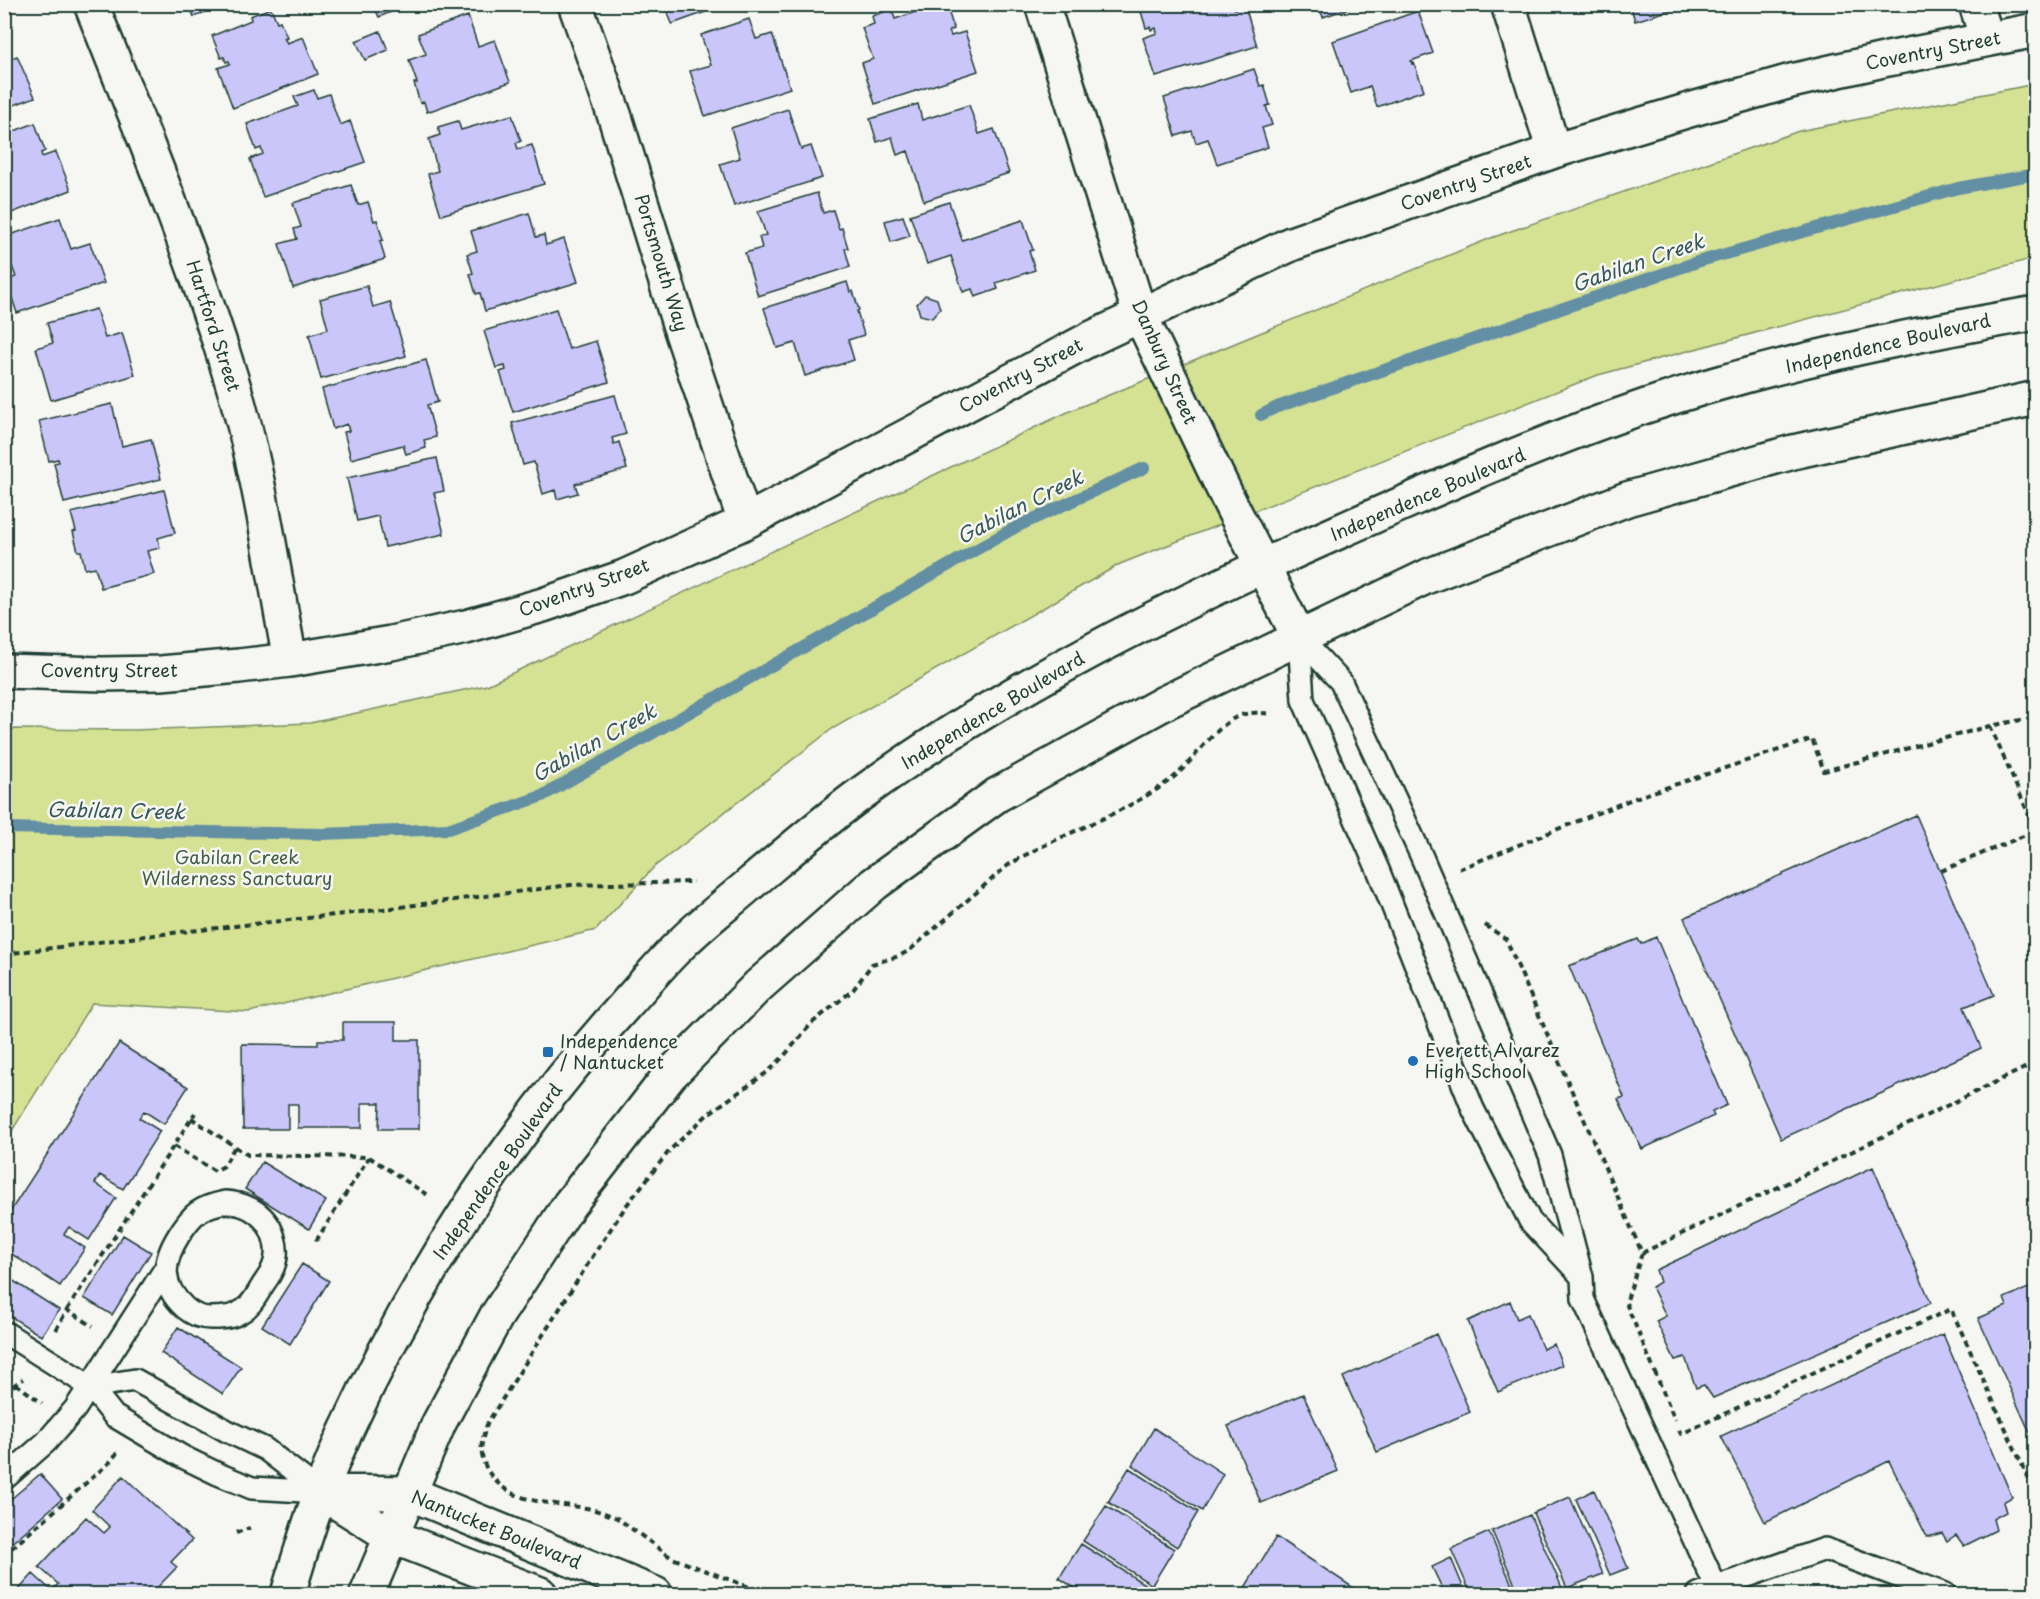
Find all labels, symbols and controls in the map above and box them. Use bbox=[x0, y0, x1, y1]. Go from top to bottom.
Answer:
street label: Coventry Street bbox=[1863, 23, 2003, 76]
street label: Coventry Street bbox=[1396, 147, 1535, 217]
street label: Portsmouth Way bbox=[629, 191, 696, 335]
water label: Gabilan Creek bbox=[1567, 225, 1709, 299]
street label: Hartford Street bbox=[180, 256, 248, 395]
street label: Danbury Street bbox=[1126, 295, 1205, 428]
street label: Independence Boulevard bbox=[1783, 306, 1993, 379]
street label: Coventry Street bbox=[953, 331, 1087, 419]
street label: Independence Boulevard bbox=[1326, 440, 1529, 547]
water label: Gabilan Creek bbox=[951, 461, 1089, 551]
street label: Coventry Street bbox=[515, 550, 652, 623]
street label: Independence Boulevard bbox=[895, 644, 1089, 775]
street label: Coventry Street bbox=[41, 656, 177, 683]
water label: Gabilan Creek bbox=[526, 695, 662, 789]
water label: Gabilan Creek bbox=[47, 794, 186, 826]
park label: Gabilan Creek Wilderness Sanctuary bbox=[142, 843, 332, 891]
place label: Independence / Nantucket bbox=[560, 1027, 678, 1075]
place label: Everett Alvarez High School bbox=[1425, 1036, 1560, 1084]
marker: Independence / Nantucket bbox=[541, 1045, 555, 1059]
marker: Everett Alvarez High School bbox=[1406, 1054, 1420, 1068]
street label: Independence Boulevard bbox=[426, 1078, 568, 1265]
street label: Nantucket Boulevard bbox=[408, 1482, 585, 1575]

